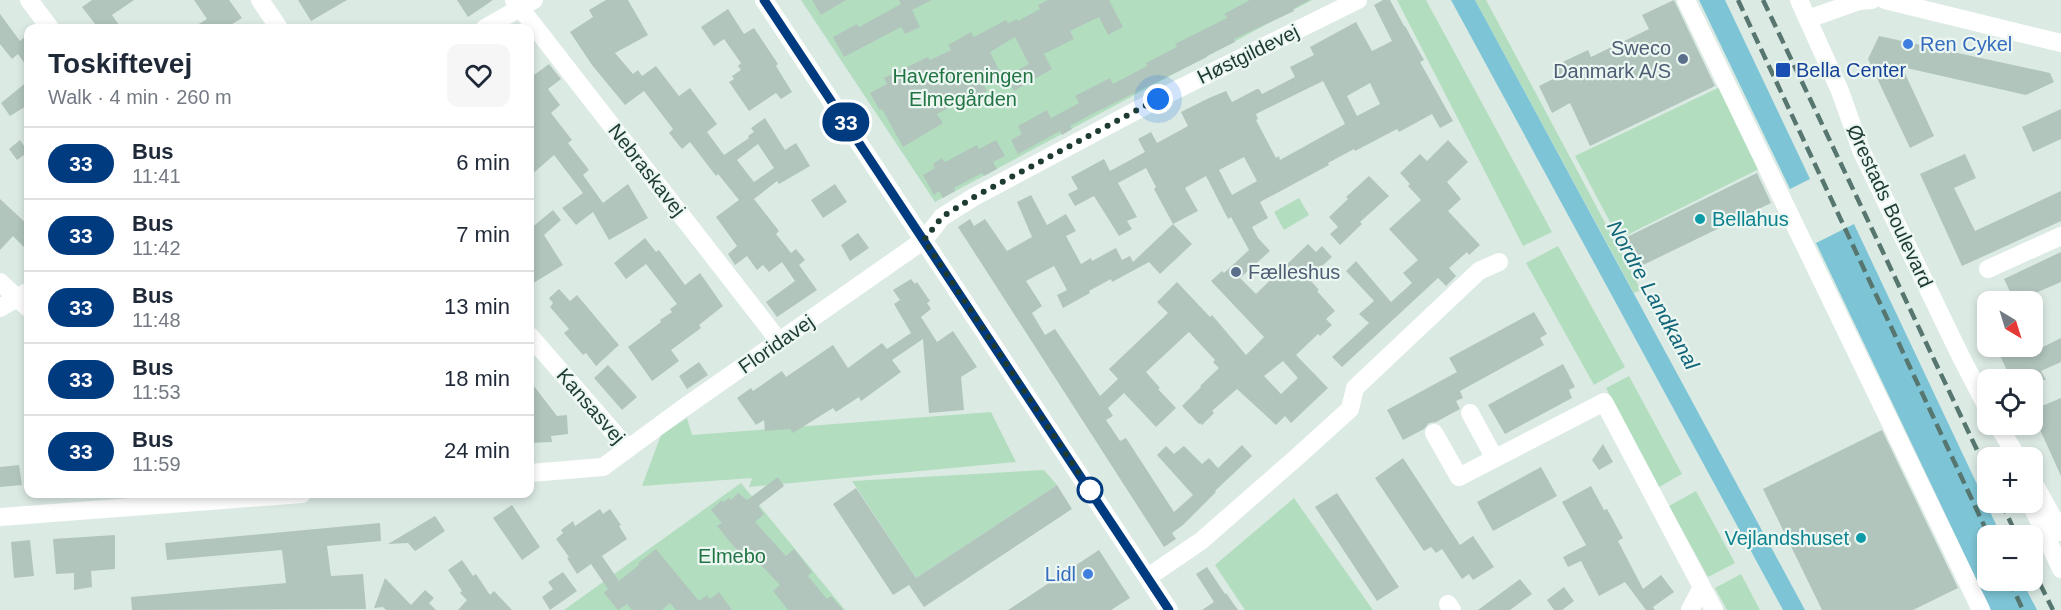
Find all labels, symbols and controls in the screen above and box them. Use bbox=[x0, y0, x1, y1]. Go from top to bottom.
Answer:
street label: Høstgildevej bbox=[1194, 20, 1302, 88]
place label: Ren Cykel bbox=[1920, 33, 2012, 55]
place label: Sweco Danmark A/S bbox=[1553, 37, 1671, 82]
marker: Ren Cykel bbox=[1901, 37, 1915, 51]
button: heart bbox=[447, 44, 510, 107]
text: Toskiftevej bbox=[48, 48, 192, 79]
marker: Sweco Danmark A/S bbox=[1676, 52, 1690, 66]
place label: Bella Center bbox=[1796, 59, 1906, 81]
marker: Bella Center bbox=[1774, 61, 1792, 79]
park label: Haveforeningen Elmegården bbox=[892, 65, 1034, 110]
your location bbox=[1143, 84, 1173, 114]
text: Walk · 4 min · 260 m bbox=[48, 86, 232, 108]
line badge: 33 bbox=[819, 102, 873, 142]
text: 33 bbox=[834, 111, 858, 134]
street label: Nebraskavej bbox=[604, 119, 690, 221]
street label: Ørestads Boulevard bbox=[1843, 121, 1937, 291]
text: Bus bbox=[132, 139, 174, 164]
text: 6 min bbox=[456, 150, 510, 175]
text: 33 bbox=[69, 152, 93, 175]
text: 11:41 bbox=[132, 165, 181, 187]
place label: Bellahus bbox=[1712, 208, 1789, 230]
text: Bus bbox=[132, 211, 174, 236]
marker: Bellahus bbox=[1693, 212, 1707, 226]
water label: Nordre Landkanal bbox=[1603, 216, 1705, 375]
text: 7 min bbox=[456, 222, 510, 247]
text: 33 bbox=[69, 224, 93, 247]
text: 11:42 bbox=[132, 237, 181, 259]
place label: Fælleshus bbox=[1248, 261, 1340, 283]
marker: Fælleshus bbox=[1229, 265, 1243, 279]
text: Bus bbox=[132, 283, 174, 308]
north arrow bbox=[1977, 291, 2043, 357]
map controls bbox=[1977, 291, 2043, 591]
text: 13 min bbox=[444, 294, 510, 319]
text: 33 bbox=[69, 296, 93, 319]
text: 11:48 bbox=[132, 309, 181, 331]
street label: Floridavej bbox=[734, 310, 818, 378]
text: Bus bbox=[132, 355, 174, 380]
street label: Kansasvej bbox=[552, 364, 630, 448]
text: 18 min bbox=[444, 366, 510, 391]
text: 33 bbox=[69, 368, 93, 391]
button: locate bbox=[1977, 369, 2043, 435]
text: 11:53 bbox=[132, 381, 181, 403]
text: Bus bbox=[132, 427, 174, 452]
text: 24 min bbox=[444, 438, 510, 463]
text: 33 bbox=[69, 440, 93, 463]
button: + bbox=[1977, 447, 2043, 513]
text: 11:59 bbox=[132, 453, 181, 475]
unlabelled marker bbox=[1077, 477, 1103, 503]
button: − bbox=[1977, 525, 2043, 591]
place label: Vejlandshuset bbox=[1724, 527, 1849, 549]
marker: Vejlandshuset bbox=[1854, 531, 1868, 545]
park label: Elmebo bbox=[698, 545, 766, 567]
place label: Lidl bbox=[1045, 563, 1076, 585]
marker: Lidl bbox=[1081, 567, 1095, 581]

